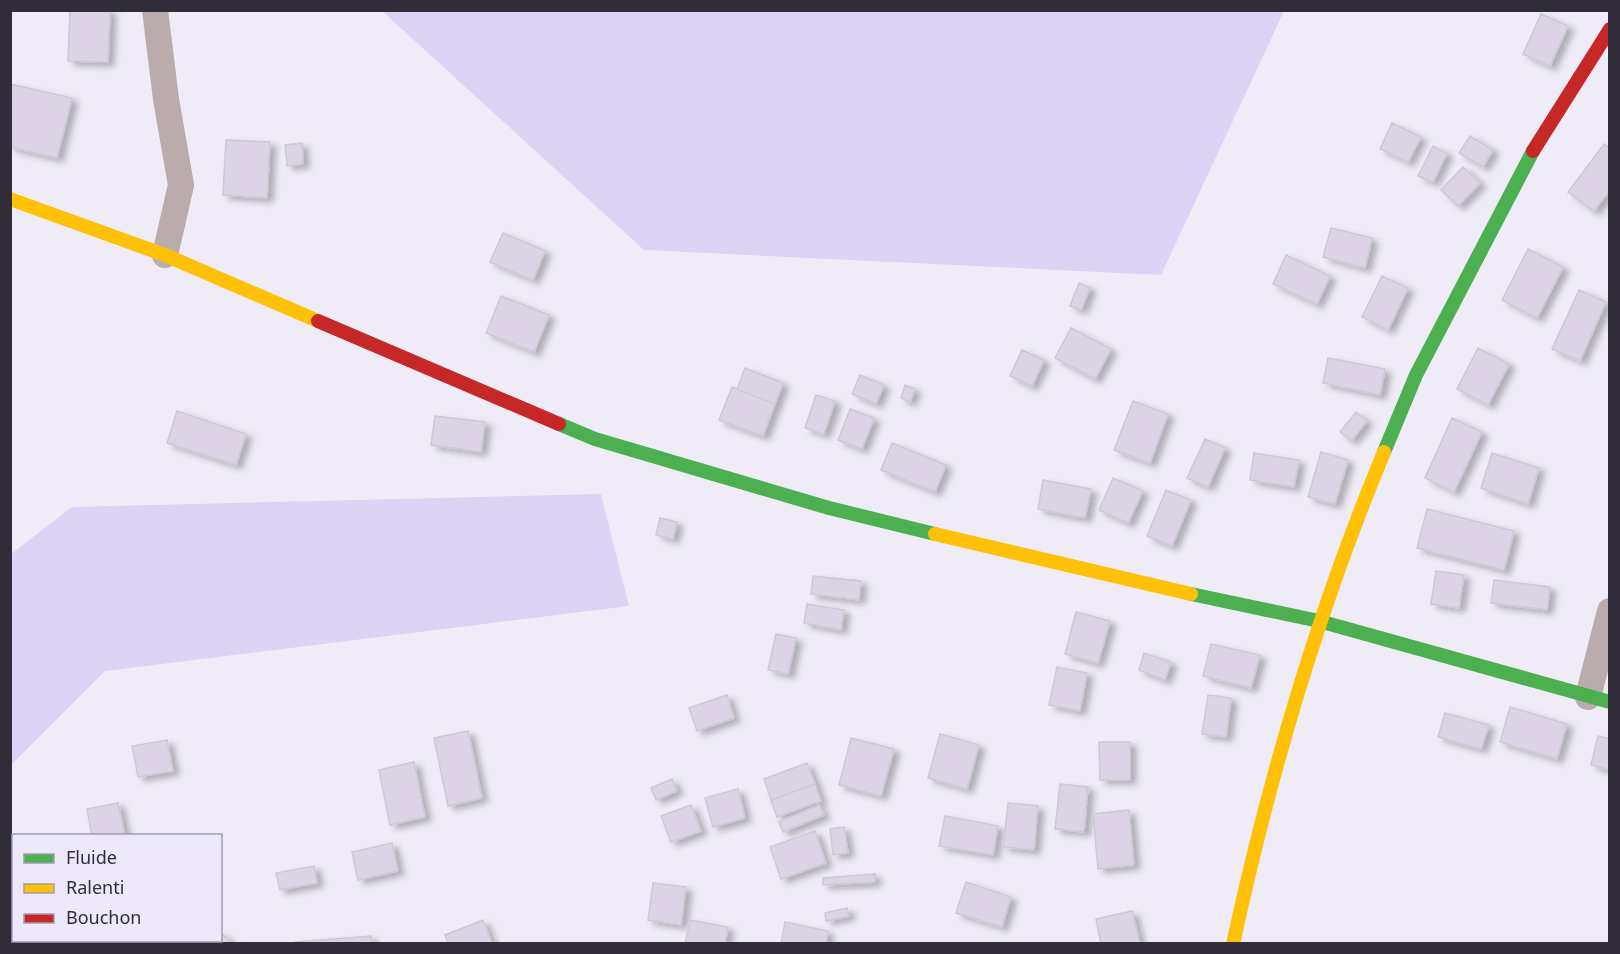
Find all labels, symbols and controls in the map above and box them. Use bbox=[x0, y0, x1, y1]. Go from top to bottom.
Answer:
legend bbox=[12, 834, 222, 942]
text: Fluide bbox=[66, 845, 117, 869]
text: Ralenti bbox=[66, 875, 124, 899]
text: Bouchon bbox=[66, 905, 142, 929]

